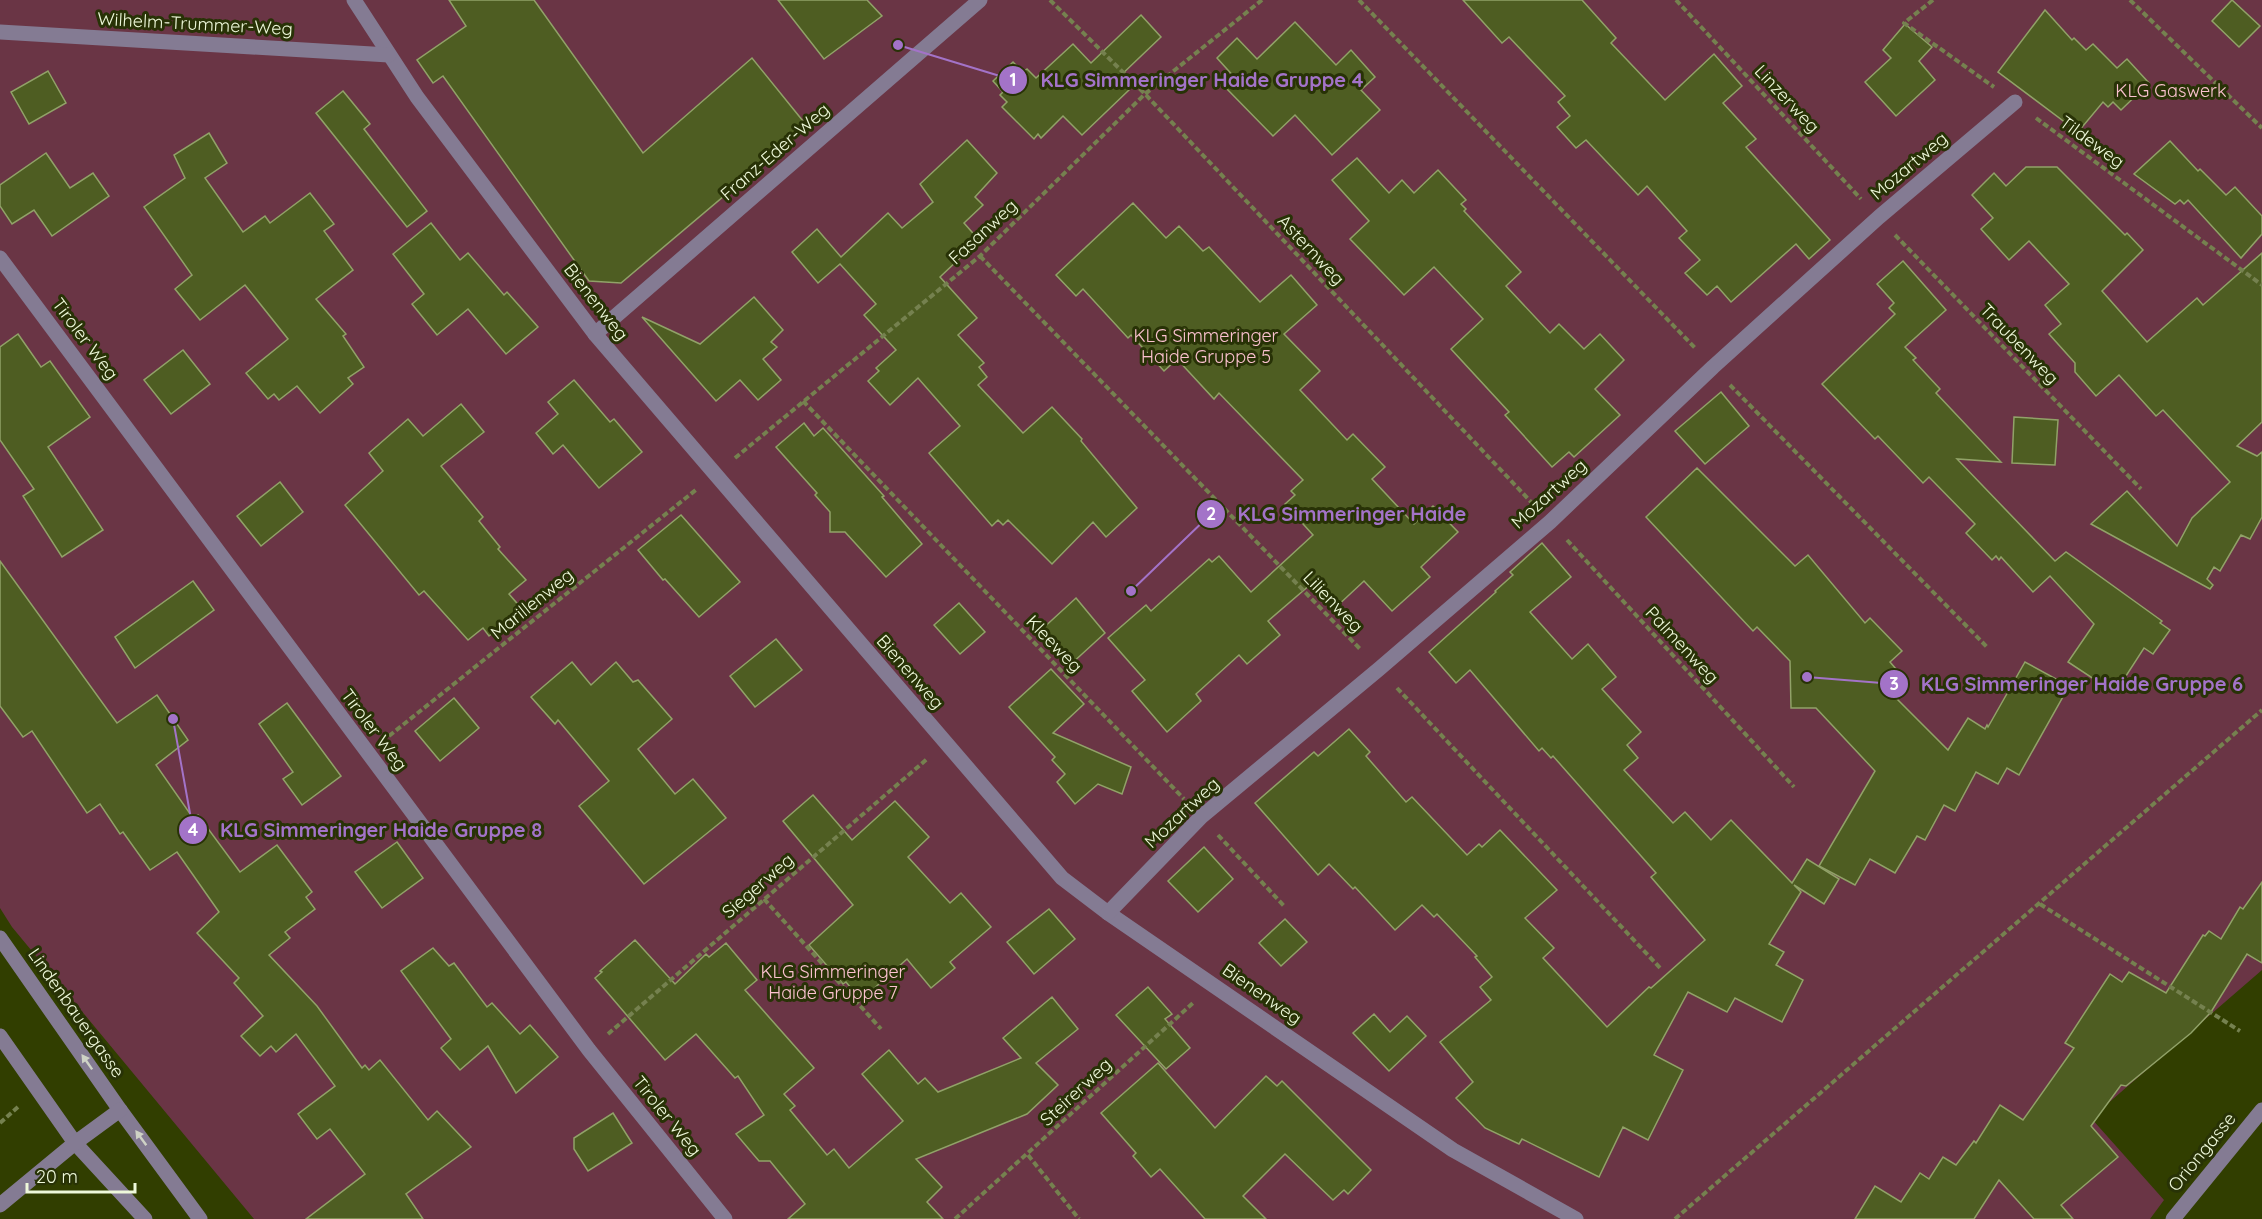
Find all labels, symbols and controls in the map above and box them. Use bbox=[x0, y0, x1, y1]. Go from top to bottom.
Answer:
street label: Wilhelm-Trummer-Weg bbox=[97, 7, 293, 40]
street label: Linzerweg bbox=[1750, 60, 1825, 138]
callout: KLG Simmeringer Haide Gruppe 4 bbox=[998, 61, 1375, 99]
text: KLG Simmeringer Haide Gruppe 4 bbox=[1041, 67, 1364, 92]
text: 1 bbox=[1009, 68, 1017, 91]
park label: KLG Gaswerk bbox=[2115, 79, 2227, 102]
street label: Franz-Eder-Weg bbox=[715, 98, 834, 205]
street label: Tildeweg bbox=[2055, 110, 2129, 173]
street label: Mozartweg bbox=[1865, 127, 1952, 205]
street label: Fasanweg bbox=[944, 194, 1022, 269]
street label: Asternweg bbox=[1273, 209, 1350, 290]
street label: Bienenweg bbox=[559, 259, 634, 345]
street label: Tiroler Weg bbox=[47, 293, 124, 384]
street label: Traubenweg bbox=[1975, 298, 2064, 389]
park label: KLG Simmeringer Haide Gruppe 5 bbox=[1133, 324, 1279, 368]
street label: Mozartweg bbox=[1506, 454, 1591, 534]
callout: KLG Simmeringer Haide bbox=[1196, 495, 1478, 533]
text: KLG Simmeringer Haide bbox=[1238, 501, 1466, 526]
text: 2 bbox=[1206, 502, 1216, 525]
street label: Marillenweg bbox=[486, 563, 578, 644]
street label: Lilienweg bbox=[1298, 566, 1368, 637]
street label: Palmenweg bbox=[1641, 601, 1724, 688]
street label: Kleeweg bbox=[1021, 610, 1087, 677]
street label: Bienenweg bbox=[872, 630, 949, 714]
callout: KLG Simmeringer Haide Gruppe 6 bbox=[1879, 665, 2255, 703]
text: KLG Simmeringer Haide Gruppe 6 bbox=[1921, 671, 2243, 696]
text: 3 bbox=[1889, 672, 1899, 695]
street label: Tiroler Weg bbox=[336, 684, 413, 775]
street label: Mozartweg bbox=[1140, 772, 1224, 853]
callout: KLG Simmeringer Haide Gruppe 8 bbox=[178, 811, 554, 849]
text: KLG Simmeringer Haide Gruppe 8 bbox=[220, 817, 542, 842]
text: 4 bbox=[188, 818, 199, 841]
street label: Siegerweg bbox=[717, 848, 798, 923]
street label: Lindenbauergasse bbox=[23, 943, 130, 1082]
street label: Bienenweg bbox=[1218, 958, 1306, 1029]
park label: KLG Simmeringer Haide Gruppe 7 bbox=[760, 960, 906, 1004]
street label: Steirerweg bbox=[1035, 1053, 1116, 1131]
one-way arrow bbox=[82, 1054, 93, 1070]
street label: Tiroler Weg bbox=[628, 1071, 707, 1160]
street label: Oriongasse bbox=[2163, 1108, 2240, 1196]
one-way arrow bbox=[135, 1130, 147, 1145]
scale bar bbox=[27, 1156, 135, 1194]
text: 20 m bbox=[36, 1165, 78, 1188]

